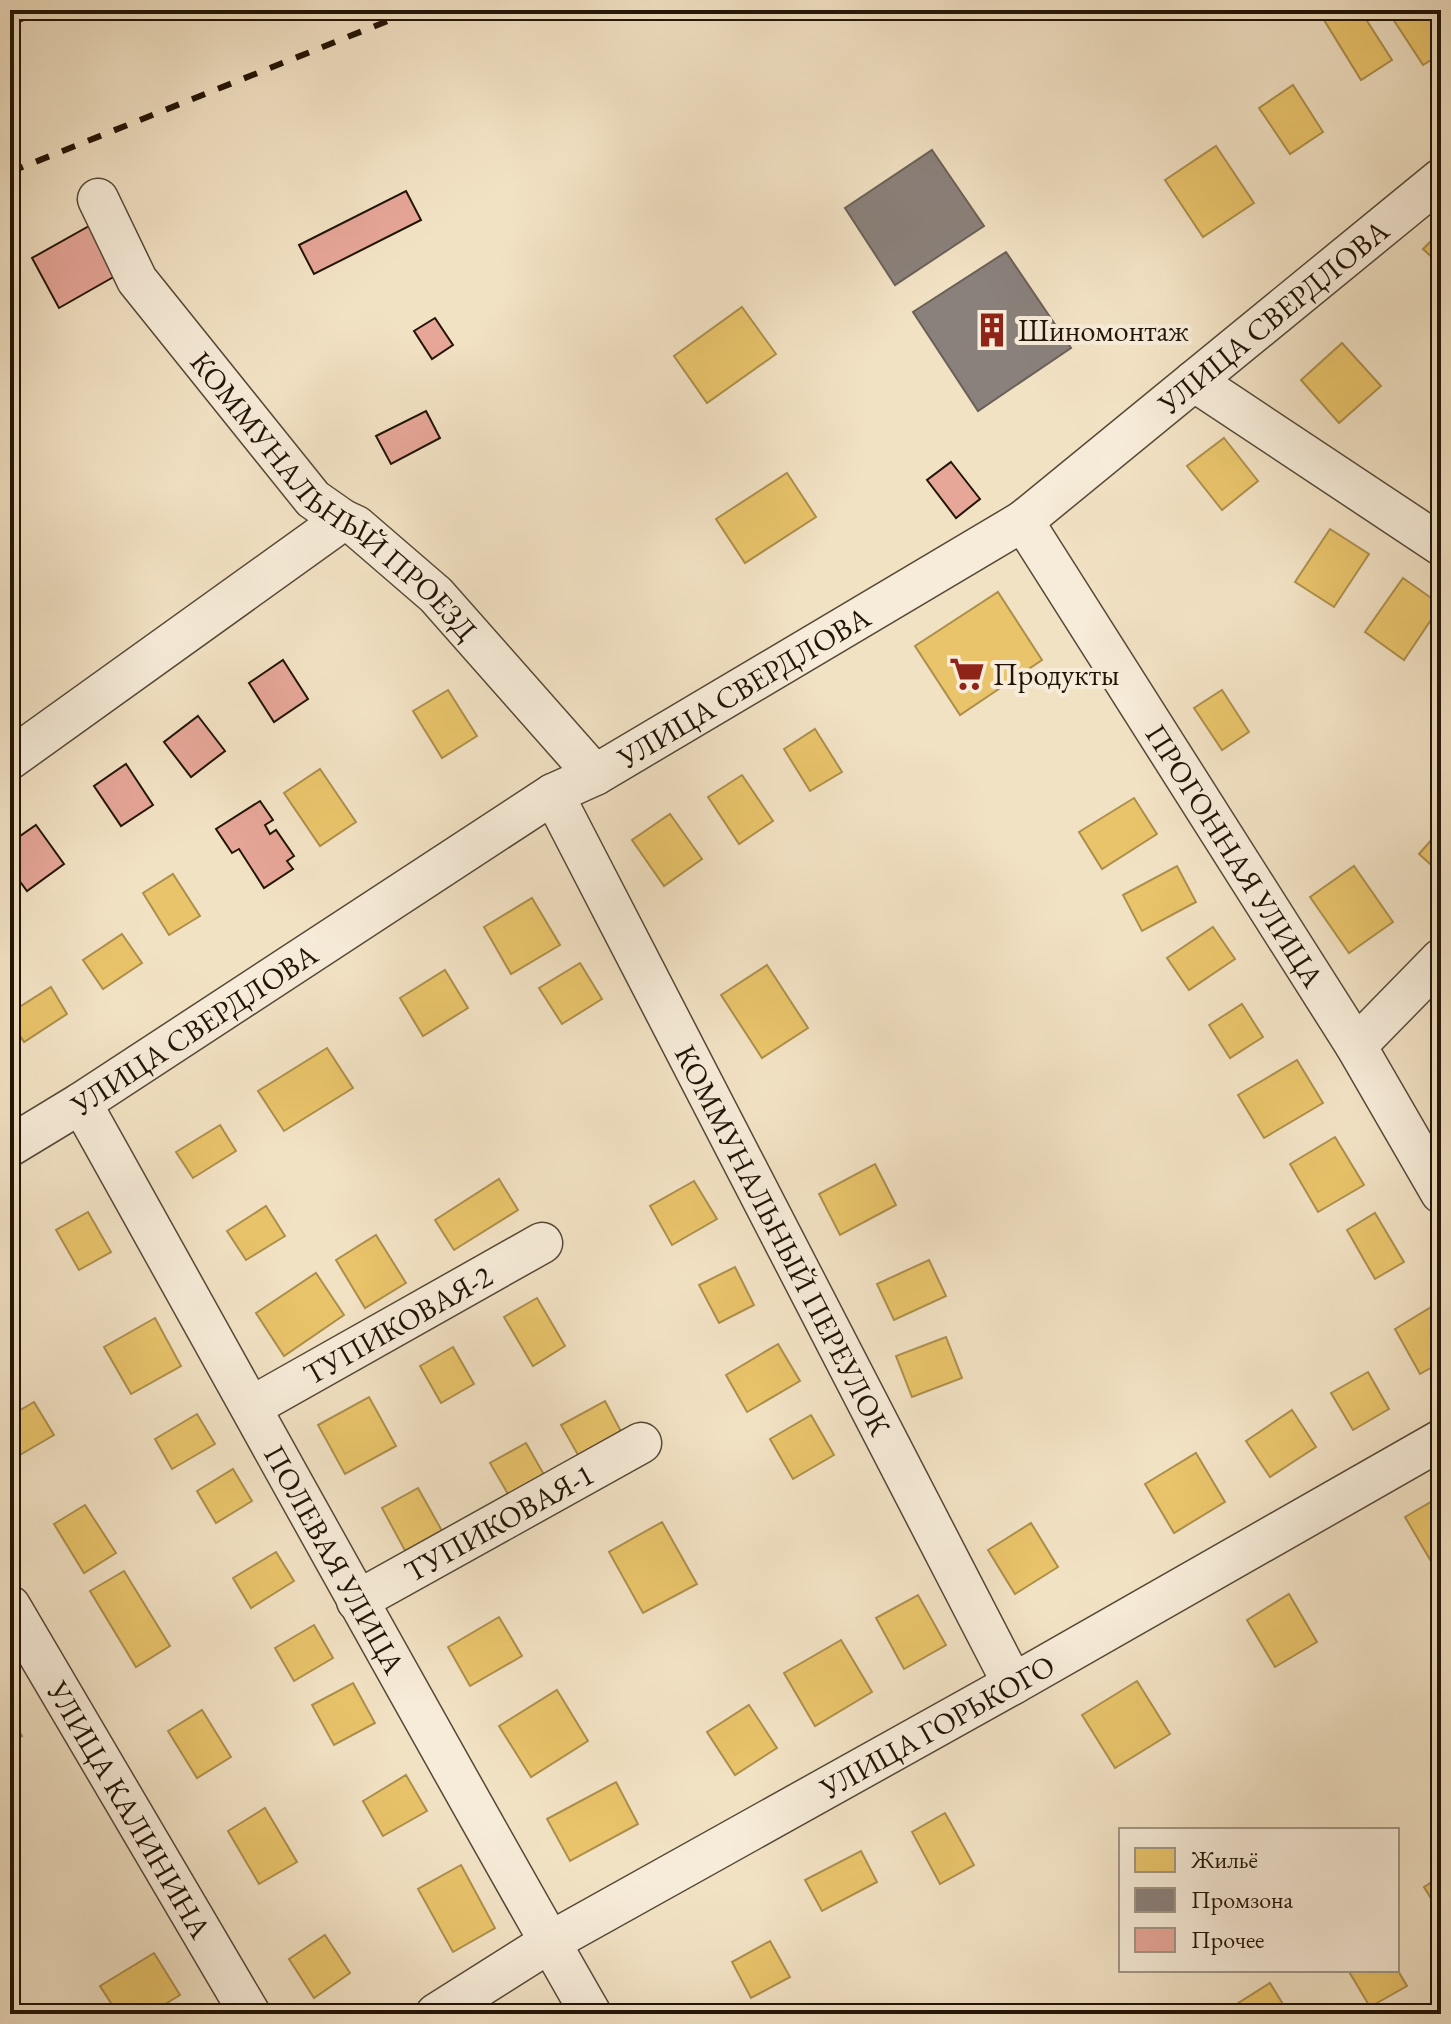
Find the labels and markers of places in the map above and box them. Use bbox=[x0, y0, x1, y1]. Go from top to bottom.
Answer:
building icon: Шиномонтаж bbox=[973, 311, 1011, 349]
place label: Шиномонтаж bbox=[1018, 311, 1189, 350]
supermarket icon: Продукты bbox=[948, 655, 986, 693]
place label: Продукты bbox=[993, 655, 1119, 694]

